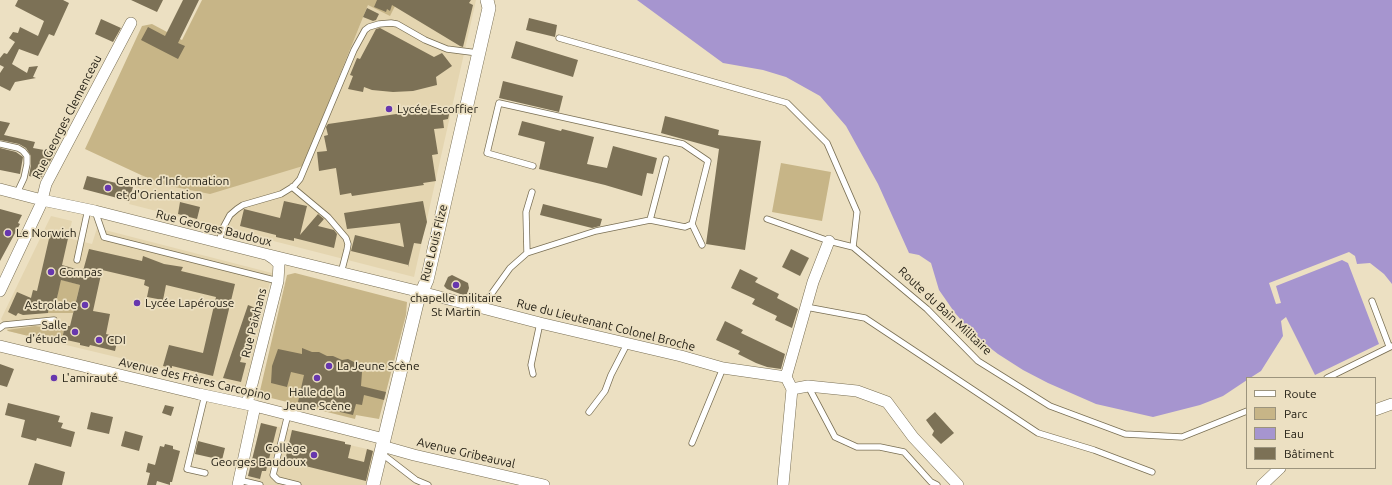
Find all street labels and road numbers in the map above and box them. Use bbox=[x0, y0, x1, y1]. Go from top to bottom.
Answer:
street label: Rue Georges Clemenceau bbox=[29, 52, 105, 182]
street label: Rue Louis Flize bbox=[417, 203, 451, 283]
street label: Rue Georges Baudoux bbox=[155, 207, 273, 249]
street label: Route du Bain Militaire bbox=[895, 264, 995, 358]
street label: Rue Paixhans bbox=[238, 287, 270, 359]
street label: Rue du Lieutenant Colonel Broche bbox=[515, 296, 697, 354]
street label: Avenue des Frères Carcopino bbox=[118, 354, 272, 404]
street label: Avenue Gribeauval bbox=[415, 435, 517, 471]

